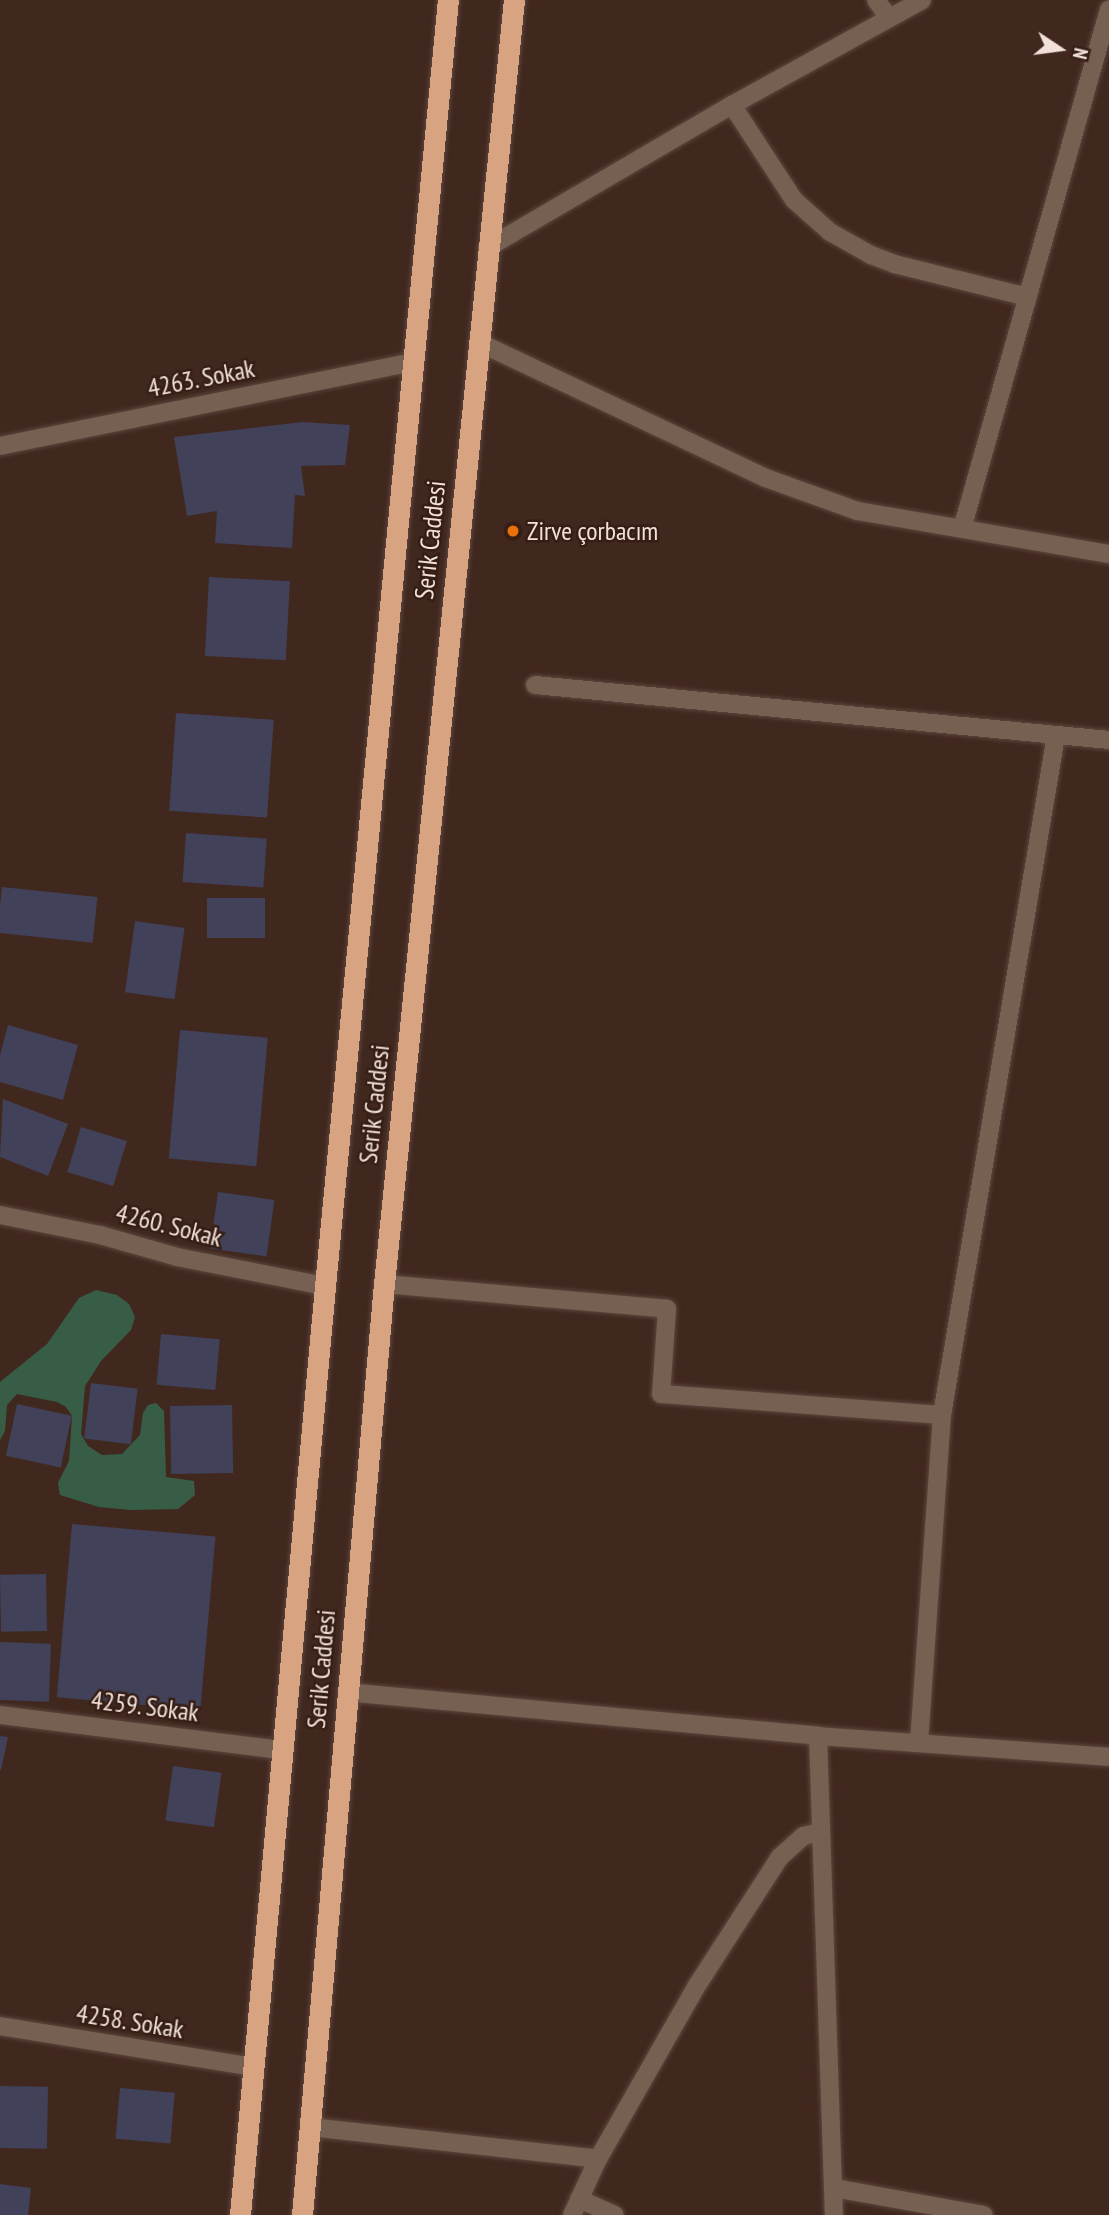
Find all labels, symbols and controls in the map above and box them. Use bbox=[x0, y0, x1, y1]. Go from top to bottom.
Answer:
north arrow bbox=[1025, 14, 1095, 84]
text: N bbox=[1068, 46, 1093, 61]
street label: 4263. Sokak bbox=[144, 352, 258, 404]
street label: Serik Caddesi bbox=[408, 479, 452, 601]
place label: Zirve çorbacım bbox=[527, 515, 658, 547]
marker: Zirve çorbacım bbox=[505, 523, 521, 539]
street label: Serik Caddesi bbox=[352, 1043, 396, 1165]
street label: 4260. Sokak bbox=[112, 1197, 226, 1253]
street label: Serik Caddesi bbox=[300, 1608, 342, 1730]
street label: 4259. Sokak bbox=[89, 1684, 201, 1728]
street label: 4258. Sokak bbox=[73, 1997, 187, 2045]

